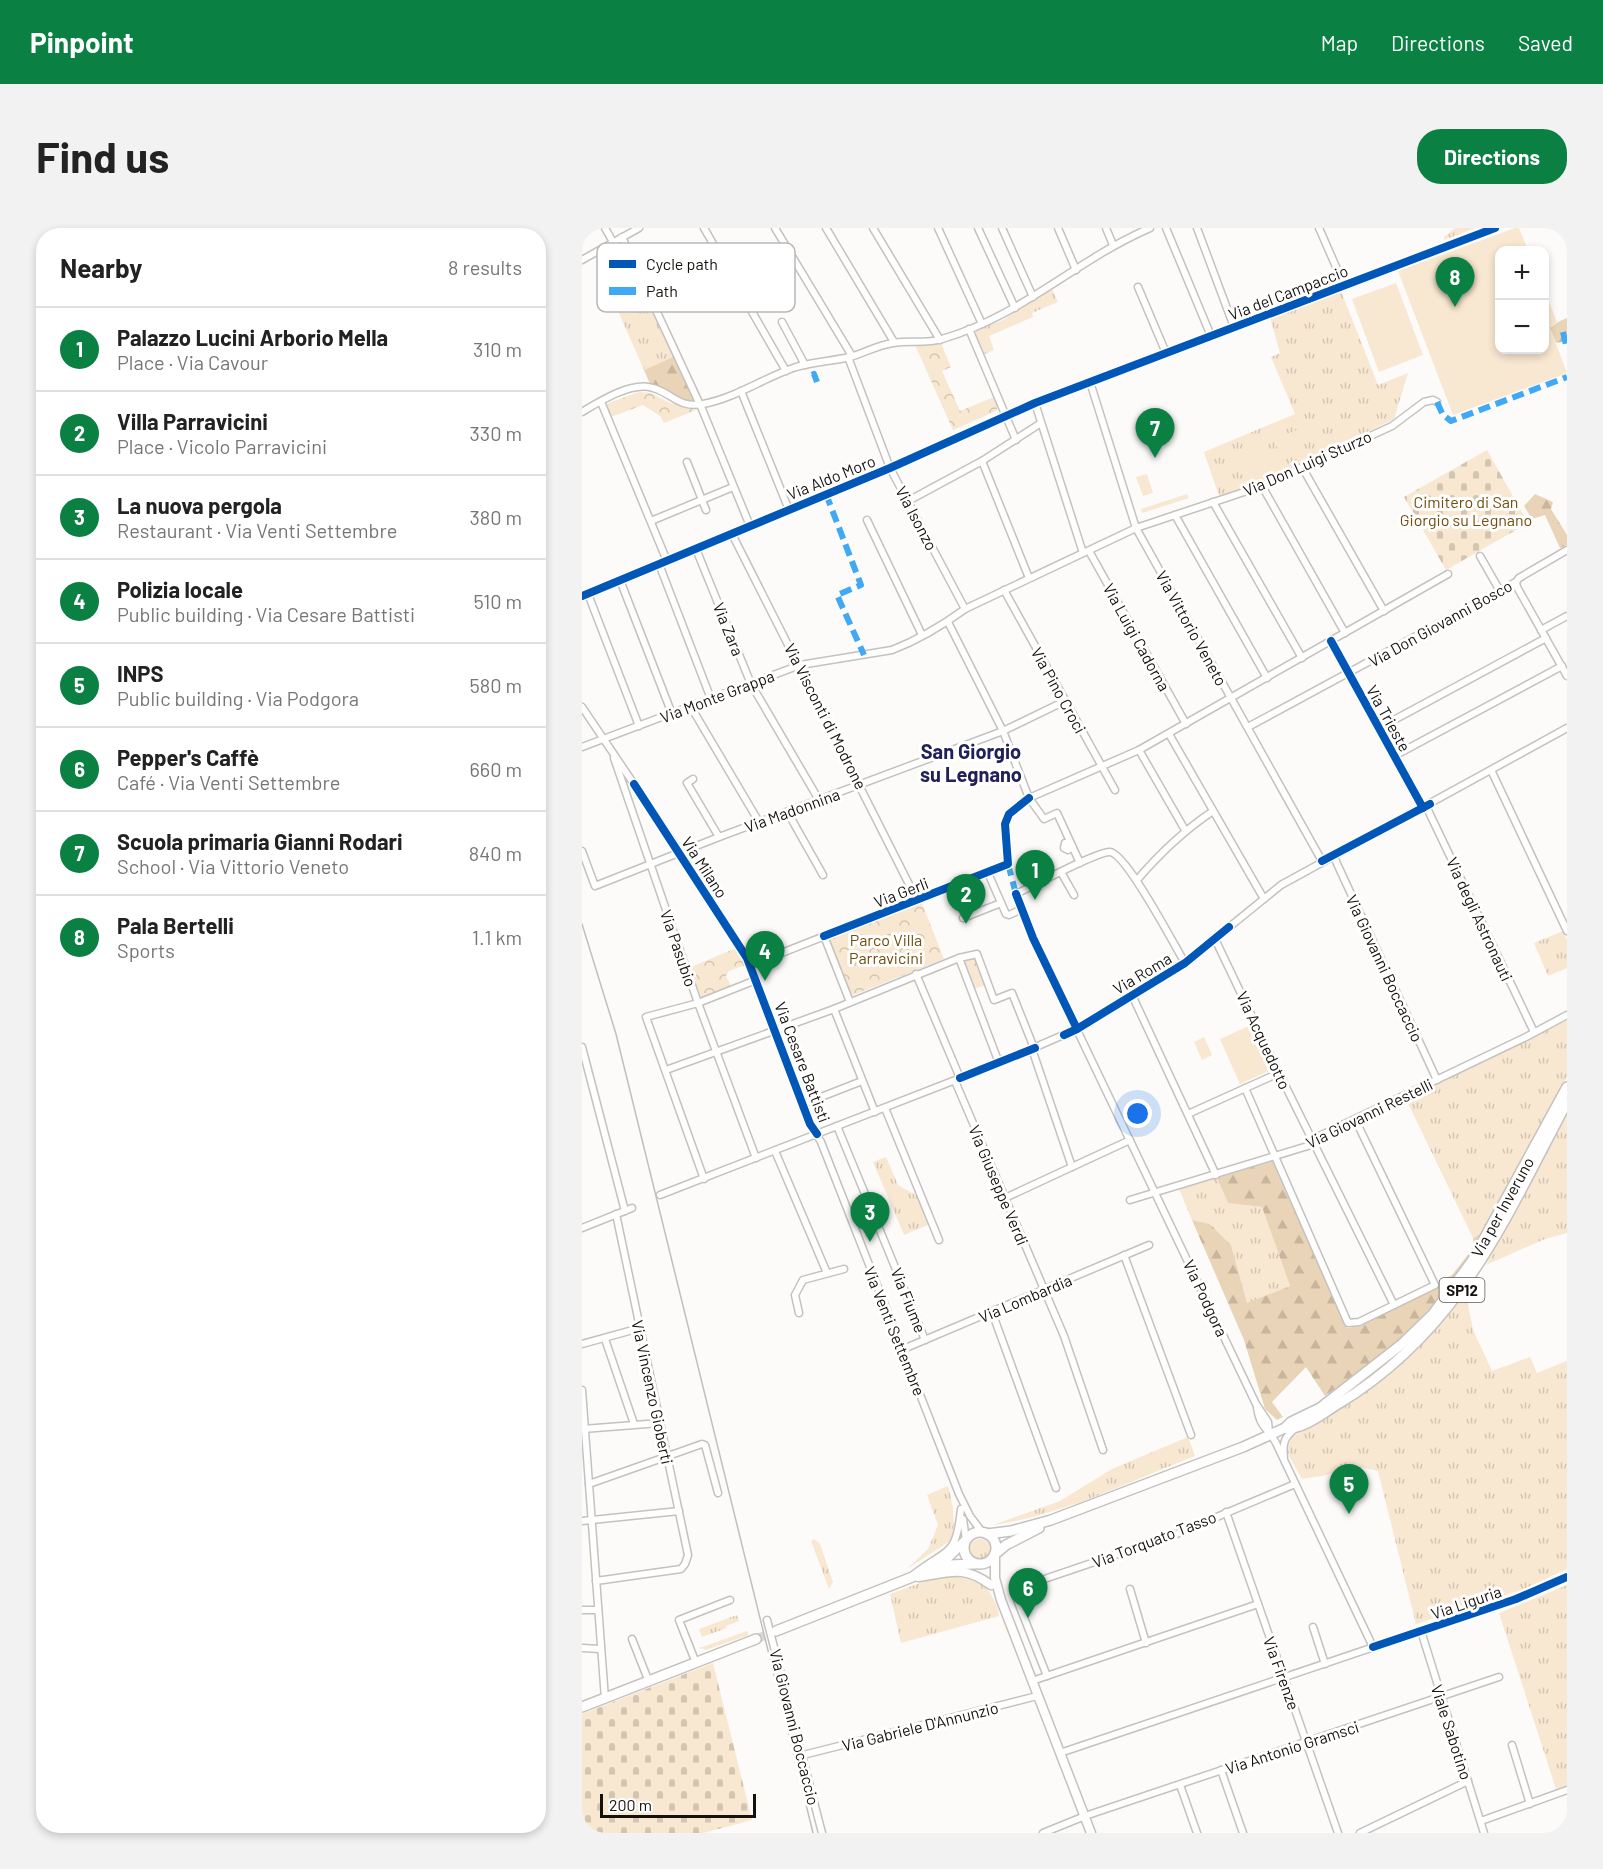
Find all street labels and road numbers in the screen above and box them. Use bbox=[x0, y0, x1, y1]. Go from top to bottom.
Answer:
street label: Via del Campaccio bbox=[1226, 260, 1350, 324]
street label: Via Don Luigi Sturzo bbox=[1240, 426, 1374, 500]
street label: Via Aldo Moro bbox=[784, 451, 878, 503]
street label: Via Isonzo bbox=[892, 483, 942, 553]
street label: Via Vittorio Veneto bbox=[1152, 567, 1232, 689]
street label: Via Don Giovanni Bosco bbox=[1365, 576, 1515, 670]
street label: Via Luigi Cadorna bbox=[1100, 580, 1174, 694]
street label: Via Zara bbox=[710, 600, 748, 658]
street label: Via Visconti di Modrone bbox=[781, 640, 871, 792]
street label: Via Pino Croci bbox=[1028, 644, 1090, 736]
street label: Via Monte Grappa bbox=[657, 666, 777, 726]
street label: Via Trieste bbox=[1363, 681, 1415, 755]
street label: Via Madonnina bbox=[742, 784, 842, 836]
street label: Via Milano bbox=[678, 833, 732, 901]
street label: Via degli Astronauti bbox=[1443, 854, 1517, 984]
street label: Via Gerli bbox=[871, 873, 931, 911]
street label: Via Giovanni Boccaccio bbox=[1343, 891, 1427, 1045]
street label: Via Pasubio bbox=[657, 907, 701, 989]
street label: Via Roma bbox=[1109, 948, 1175, 998]
street label: Via Acquedotto bbox=[1233, 988, 1295, 1092]
street label: Via Cesare Battisti bbox=[771, 999, 835, 1125]
street label: Via Giovanni Restelli bbox=[1303, 1074, 1435, 1152]
street label: Via Giuseppe Verdi bbox=[965, 1122, 1033, 1248]
street label: Via per Inveruno bbox=[1467, 1154, 1537, 1260]
street label: Via Podgora bbox=[1180, 1256, 1232, 1340]
street label: Via Venti Settembre bbox=[860, 1264, 930, 1398]
street label: Via Fiume bbox=[887, 1265, 931, 1335]
street label: Via Lombardia bbox=[975, 1270, 1075, 1326]
road number: SP12 bbox=[1440, 1278, 1484, 1302]
street label: Via Vincenzo Gioberti bbox=[628, 1318, 678, 1466]
street label: Via Torquato Tasso bbox=[1089, 1507, 1219, 1571]
street label: Via Liguria bbox=[1428, 1581, 1504, 1623]
street label: Via Firenze bbox=[1260, 1634, 1304, 1712]
street label: Via Giovanni Boccaccio bbox=[766, 1647, 824, 1807]
street label: Viale Sabotino bbox=[1428, 1682, 1476, 1782]
street label: Via Gabriele D'Annunzio bbox=[840, 1697, 1000, 1755]
street label: Via Antonio Gramsci bbox=[1223, 1716, 1361, 1778]

